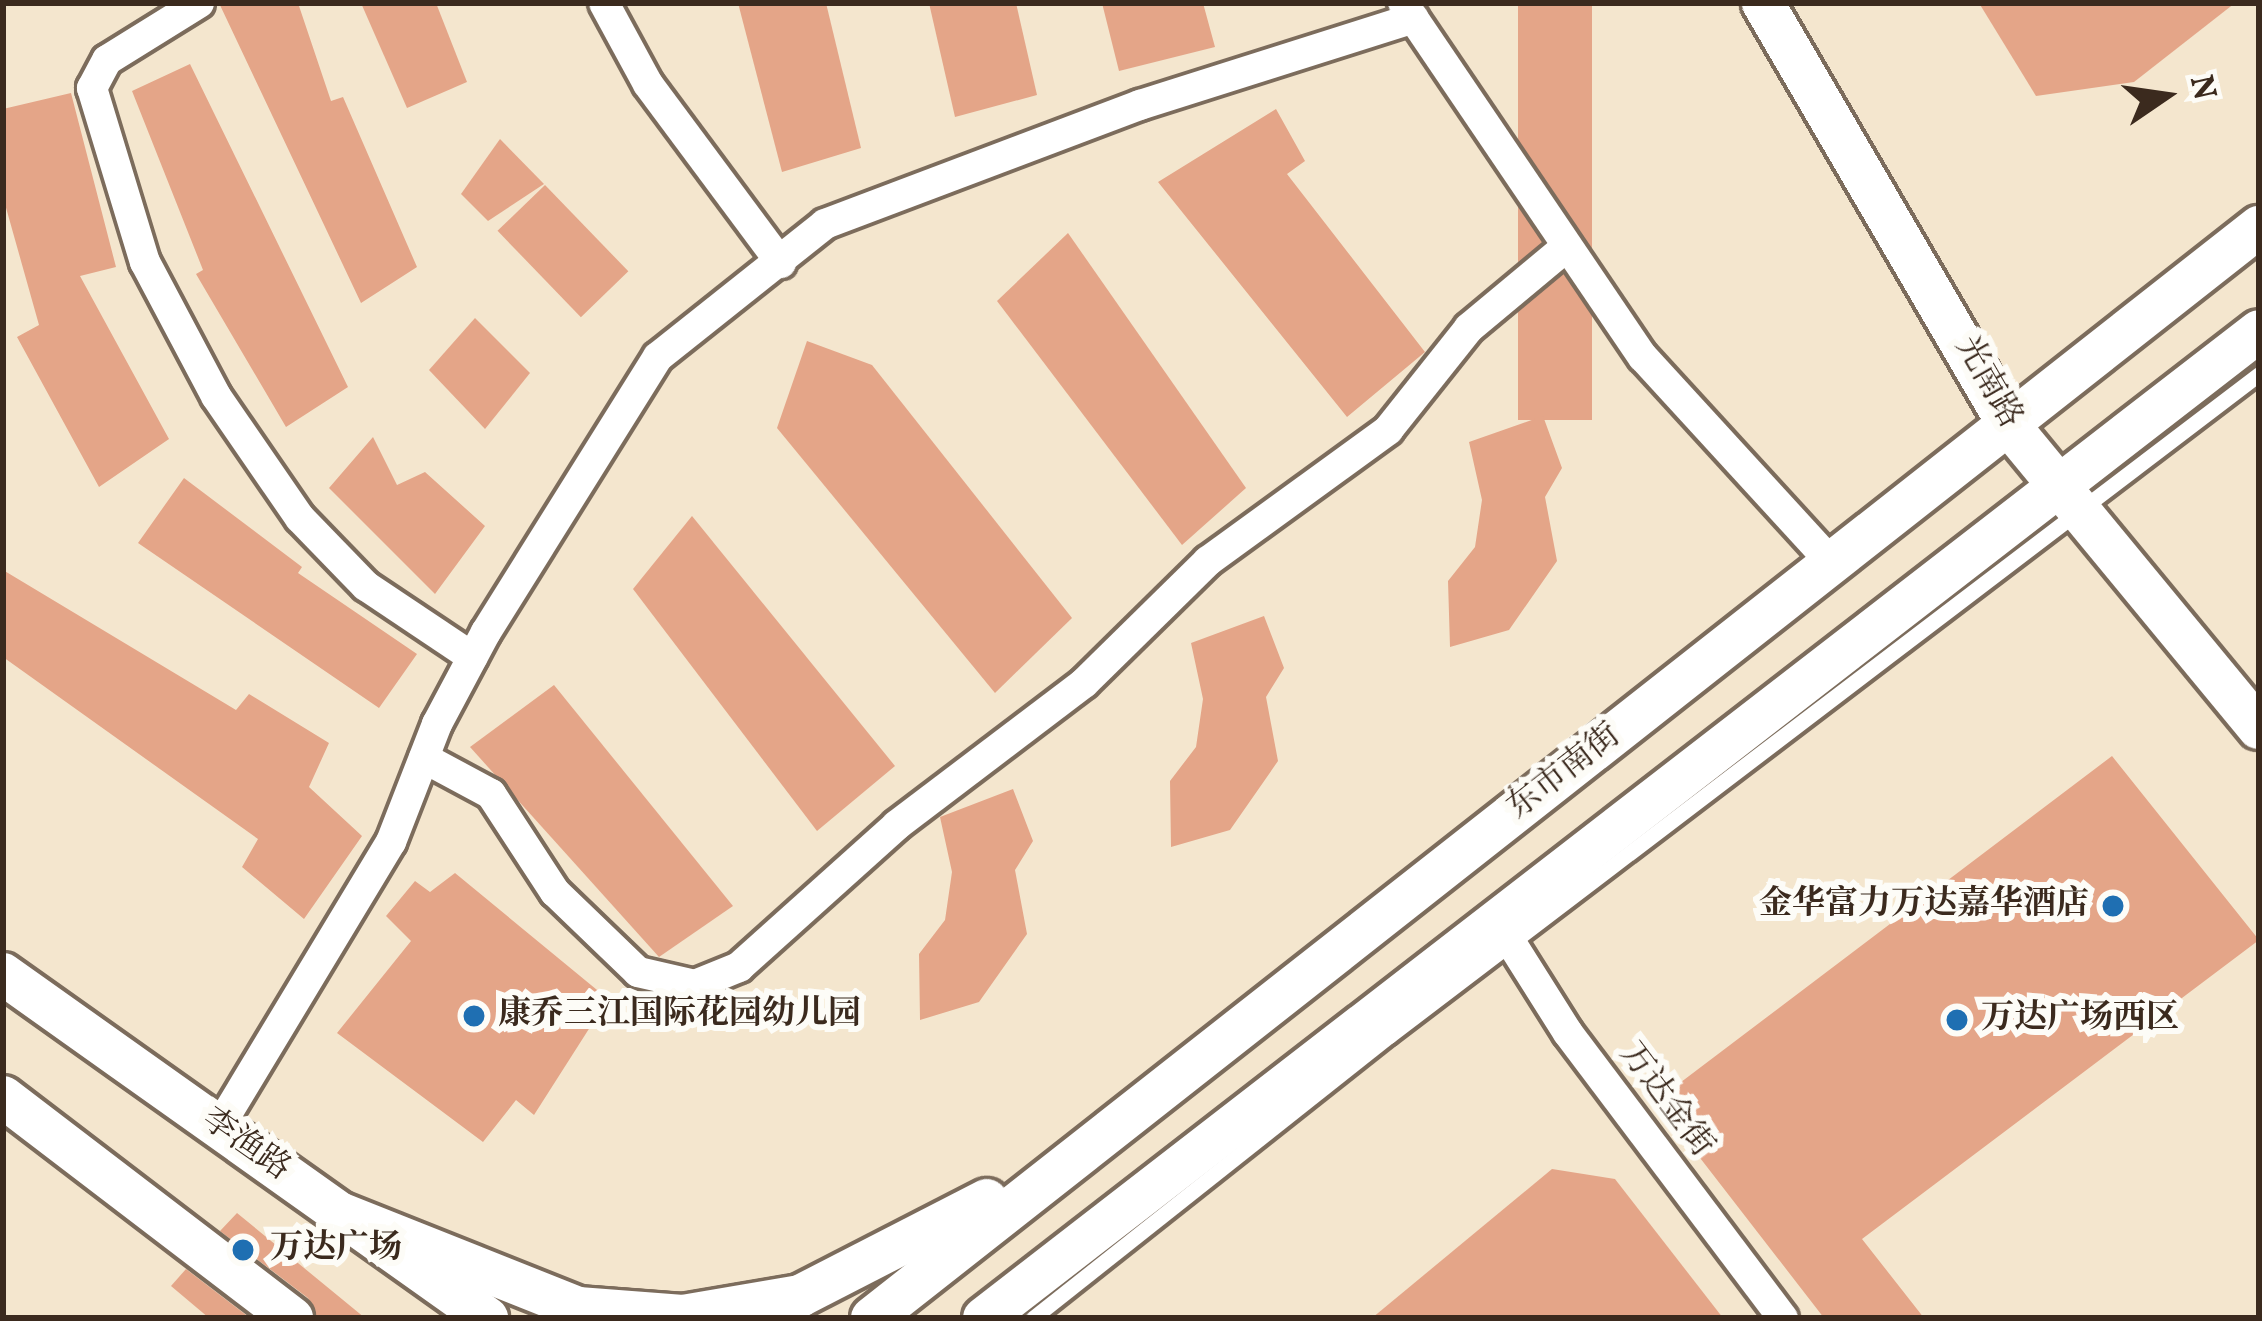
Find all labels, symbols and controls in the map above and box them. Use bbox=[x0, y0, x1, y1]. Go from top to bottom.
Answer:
north arrow bbox=[2106, 36, 2226, 156]
text: N bbox=[2176, 71, 2226, 105]
street label: 光南路 bbox=[1945, 330, 2029, 436]
street label: 东市南街 bbox=[1501, 717, 1629, 829]
place label: 金华富力万达嘉华酒店 bbox=[1759, 886, 2089, 926]
marker: 金华富力万达嘉华酒店 bbox=[2100, 893, 2126, 919]
place label: 康乔三江国际花园幼儿园 bbox=[498, 996, 861, 1036]
place label: 万达广场西区 bbox=[1981, 1000, 2179, 1040]
marker: 康乔三江国际花园幼儿园 bbox=[461, 1003, 487, 1029]
marker: 万达广场西区 bbox=[1944, 1007, 1970, 1033]
street label: 万达金街 bbox=[1609, 1036, 1721, 1166]
street label: 李渔路 bbox=[193, 1101, 297, 1191]
place label: 万达广场 bbox=[270, 1230, 402, 1270]
marker: 万达广场 bbox=[227, 1234, 259, 1266]

